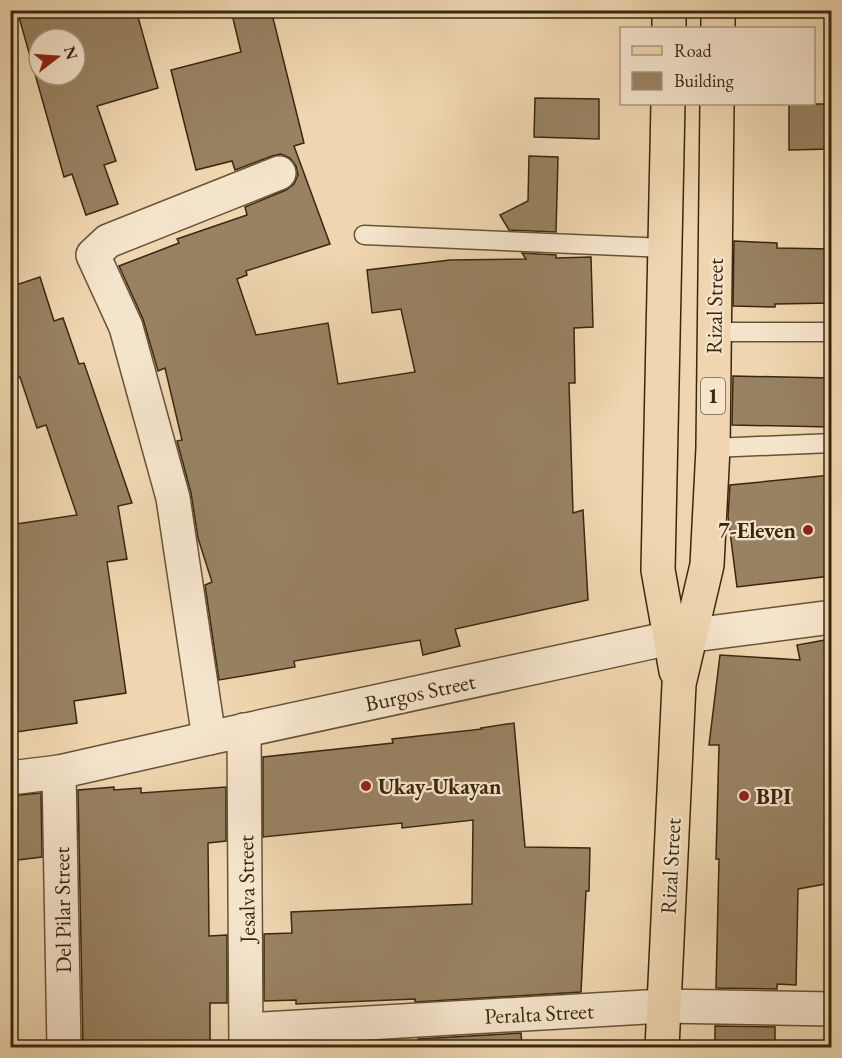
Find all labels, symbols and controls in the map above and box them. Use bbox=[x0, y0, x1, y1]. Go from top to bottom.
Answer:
north arrow bbox=[27, 27, 87, 87]
legend bbox=[620, 27, 815, 105]
text: Road bbox=[674, 39, 713, 62]
text: N bbox=[59, 43, 83, 62]
text: Building bbox=[674, 69, 734, 92]
street label: Rizal Street bbox=[699, 258, 730, 354]
road number: 1 bbox=[701, 378, 725, 414]
place label: 7-Eleven bbox=[718, 516, 797, 545]
marker: 7-Eleven bbox=[801, 523, 815, 537]
street label: Burgos Street bbox=[362, 667, 478, 718]
place label: Ukay-Ukayan bbox=[378, 772, 502, 801]
marker: Ukay-Ukayan bbox=[359, 779, 373, 793]
place label: BPI bbox=[756, 782, 791, 811]
marker: BPI bbox=[737, 789, 751, 803]
street label: Rizal Street bbox=[654, 817, 688, 915]
street label: Jesalva Street bbox=[231, 835, 262, 945]
street label: Del Pilar Street bbox=[47, 846, 78, 974]
street label: Peralta Street bbox=[484, 996, 595, 1031]

